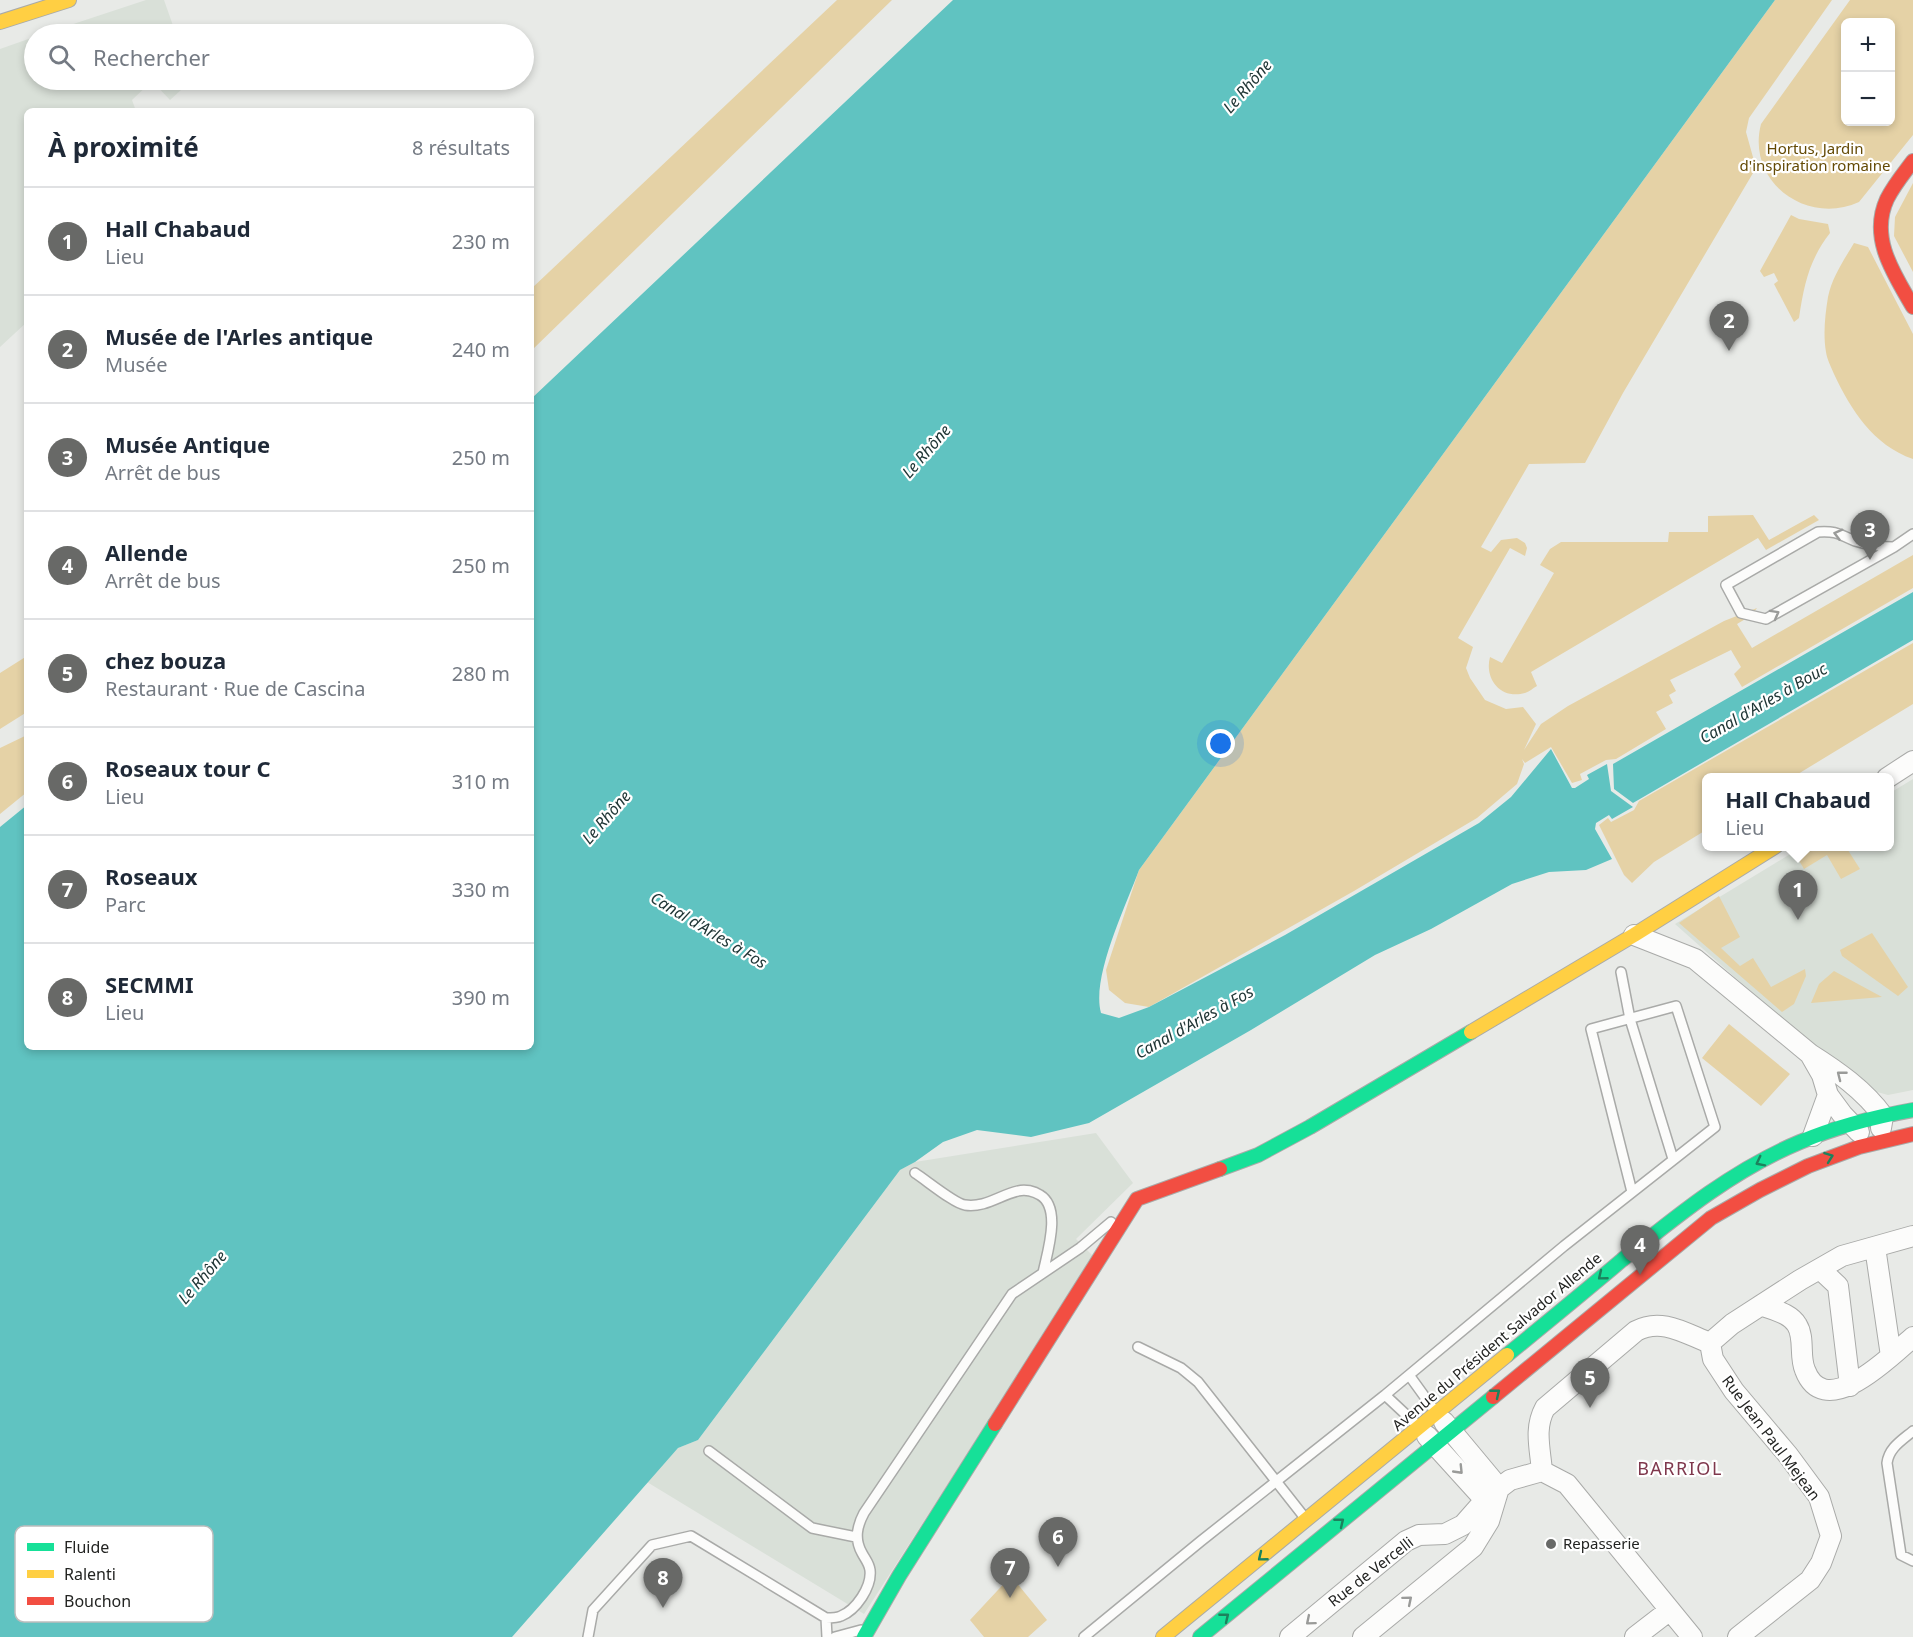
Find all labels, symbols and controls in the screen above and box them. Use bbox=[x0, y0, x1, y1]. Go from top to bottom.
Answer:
map controls bbox=[1841, 18, 1895, 126]
button: + bbox=[1841, 18, 1895, 72]
search box bbox=[24, 24, 534, 90]
icon: search bbox=[45, 41, 78, 74]
text: Rechercher bbox=[93, 42, 210, 72]
water label: Le Rhône bbox=[1218, 54, 1276, 118]
button: − bbox=[1841, 72, 1895, 126]
text: À proximité bbox=[48, 129, 199, 165]
text: 8 résultats bbox=[412, 134, 510, 161]
park label: Hortus, Jardin d'inspiration romaine bbox=[1740, 138, 1890, 175]
text: Hall Chabaud bbox=[105, 213, 251, 243]
text: 1 bbox=[62, 228, 73, 255]
text: 230 m bbox=[452, 228, 510, 255]
text: Lieu bbox=[105, 243, 144, 270]
pin: 2 bbox=[1710, 302, 1748, 351]
text: Musée de l'Arles antique bbox=[105, 321, 373, 351]
text: 2 bbox=[62, 336, 73, 363]
text: 240 m bbox=[452, 336, 510, 363]
text: Musée bbox=[105, 351, 168, 378]
water label: Le Rhône bbox=[897, 419, 955, 483]
text: Musée Antique bbox=[105, 429, 270, 459]
text: 3 bbox=[62, 444, 73, 471]
text: 250 m bbox=[452, 444, 510, 471]
text: Arrêt de bus bbox=[105, 459, 221, 486]
pin: 3 bbox=[1850, 510, 1890, 560]
one-way arrow bbox=[1833, 529, 1843, 542]
text: Allende bbox=[105, 537, 188, 567]
text: 4 bbox=[62, 552, 73, 579]
text: 250 m bbox=[452, 552, 510, 579]
text: Arrêt de bus bbox=[105, 567, 221, 594]
one-way arrow bbox=[1769, 610, 1779, 621]
text: chez bouza bbox=[105, 645, 226, 675]
water label: Canal d'Arles à Bouc bbox=[1695, 657, 1831, 748]
text: 5 bbox=[62, 660, 73, 687]
text: 280 m bbox=[452, 660, 510, 687]
text: Restaurant · Rue de Cascina bbox=[105, 675, 365, 702]
your location bbox=[1206, 729, 1235, 758]
text: Roseaux tour C bbox=[105, 753, 271, 783]
text: 6 bbox=[62, 768, 73, 795]
text: 310 m bbox=[452, 768, 510, 795]
popup bbox=[1702, 773, 1894, 851]
text: Lieu bbox=[105, 783, 144, 810]
text: Hall Chabaud bbox=[1725, 784, 1871, 814]
water label: Le Rhône bbox=[577, 785, 635, 849]
text: Lieu bbox=[1725, 814, 1764, 841]
text: Roseaux bbox=[105, 861, 198, 891]
pin: 1 bbox=[1778, 870, 1818, 920]
text: 7 bbox=[62, 876, 73, 903]
text: 330 m bbox=[452, 876, 510, 903]
water label: Canal d'Arles à Fos bbox=[647, 887, 771, 973]
text: Parc bbox=[105, 891, 146, 918]
text: SECMMI bbox=[105, 969, 194, 999]
water label: Canal d'Arles à Fos bbox=[1131, 980, 1257, 1064]
text: 8 bbox=[62, 984, 73, 1011]
text: 390 m bbox=[452, 984, 510, 1011]
text: Lieu bbox=[105, 999, 144, 1026]
one-way arrow bbox=[1837, 1072, 1848, 1083]
one-way arrow bbox=[1823, 1151, 1834, 1164]
one-way arrow bbox=[1756, 1155, 1767, 1166]
pin: 4 bbox=[1620, 1226, 1660, 1275]
water label: Le Rhône bbox=[173, 1245, 231, 1309]
street label: Avenue du Président Salvador Allende bbox=[1388, 1248, 1605, 1435]
one-way arrow bbox=[1598, 1268, 1609, 1279]
pin: 5 bbox=[1570, 1358, 1610, 1408]
street label: Rue Jean Paul Mejean bbox=[1718, 1371, 1825, 1504]
one-way arrow bbox=[1489, 1390, 1500, 1401]
district label: BARRIOL bbox=[1637, 1456, 1723, 1480]
one-way arrow bbox=[1452, 1463, 1463, 1474]
pin: 6 bbox=[1038, 1518, 1078, 1567]
one-way arrow bbox=[1333, 1518, 1344, 1529]
legend bbox=[15, 1526, 213, 1622]
street label: Rue de Vercelli bbox=[1324, 1532, 1417, 1611]
place label: Repasserie bbox=[1563, 1533, 1640, 1553]
text: Fluide bbox=[64, 1536, 109, 1558]
marker: Repasserie bbox=[1544, 1537, 1558, 1551]
pin: 7 bbox=[990, 1548, 1030, 1598]
one-way arrow bbox=[1257, 1550, 1268, 1561]
pin: 8 bbox=[644, 1558, 682, 1608]
text: Ralenti bbox=[64, 1563, 116, 1585]
text: Bouchon bbox=[64, 1590, 131, 1612]
one-way arrow bbox=[1401, 1596, 1412, 1607]
one-way arrow bbox=[1218, 1613, 1229, 1624]
one-way arrow bbox=[1306, 1614, 1317, 1625]

